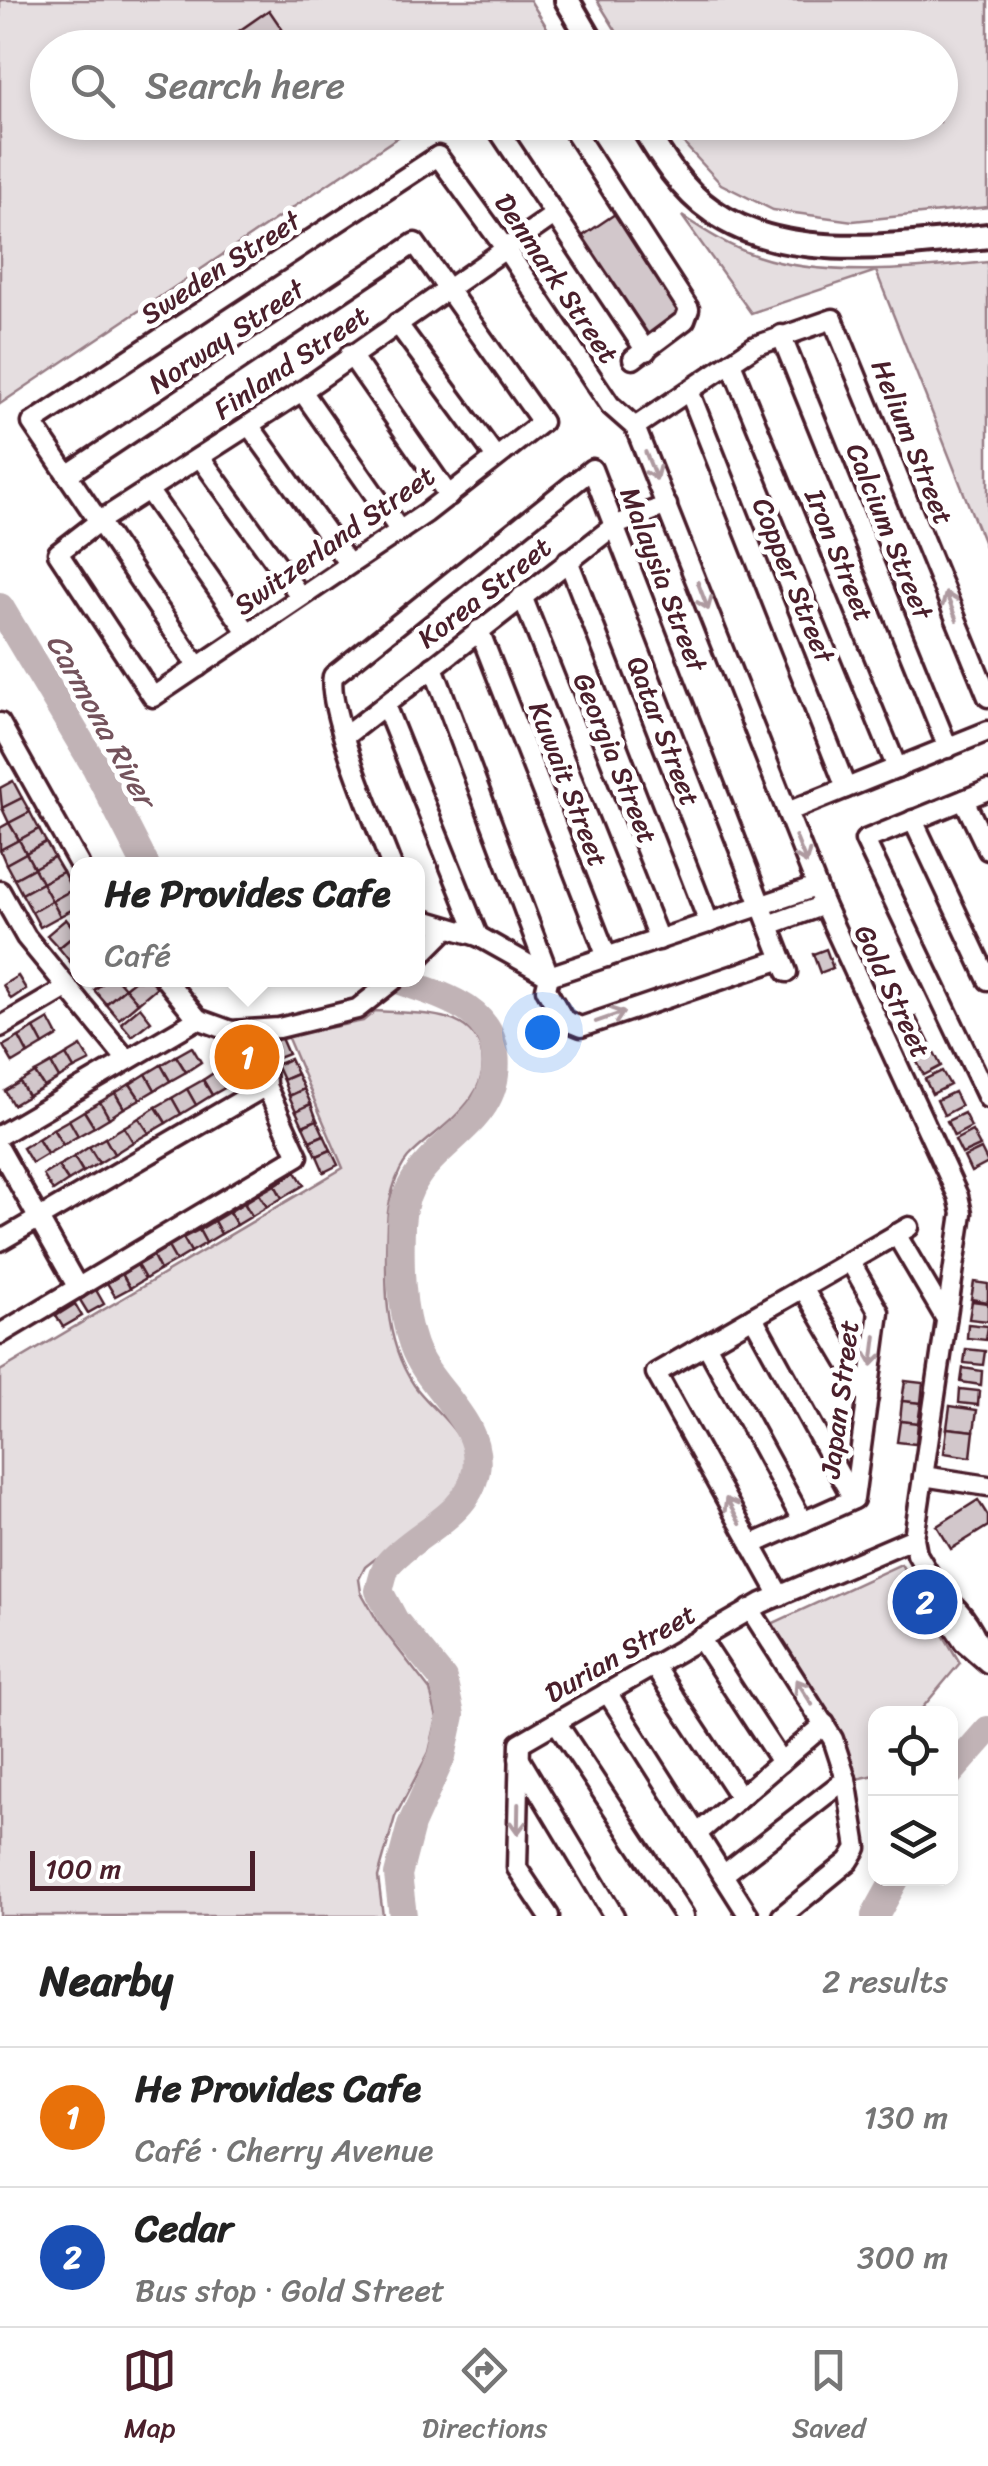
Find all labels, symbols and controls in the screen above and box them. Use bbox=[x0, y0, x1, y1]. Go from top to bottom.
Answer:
search box bbox=[30, 30, 958, 140]
text: Search here bbox=[145, 52, 345, 119]
icon: search bbox=[65, 58, 120, 113]
street label: Denmark Street bbox=[481, 183, 632, 374]
street label: Sweden Street bbox=[130, 196, 312, 338]
street label: Norway Street bbox=[138, 265, 316, 407]
street label: Finland Street bbox=[203, 292, 379, 433]
street label: Helium Street bbox=[857, 352, 968, 533]
street label: Calcium Street bbox=[832, 436, 948, 628]
one-way arrow bbox=[643, 450, 661, 481]
street label: Switzerland Street bbox=[223, 452, 446, 629]
street label: Malaysia Street bbox=[606, 480, 722, 680]
street label: Iron Street bbox=[790, 480, 888, 629]
street label: Copper Street bbox=[738, 490, 850, 672]
street label: Korea Street bbox=[406, 524, 563, 661]
one-way arrow bbox=[695, 581, 713, 611]
one-way arrow bbox=[941, 592, 959, 622]
water label: Carmona River bbox=[31, 623, 174, 822]
street label: Qatar Street bbox=[612, 649, 715, 814]
street label: Georgia Street bbox=[559, 665, 672, 851]
street label: Kuwait Street bbox=[514, 694, 623, 874]
one-way arrow bbox=[794, 834, 812, 865]
popup bbox=[70, 857, 425, 987]
text: He Provides Cafe bbox=[104, 860, 391, 927]
street label: Gold Street bbox=[840, 916, 945, 1066]
text: Café bbox=[104, 927, 171, 984]
your location bbox=[517, 1007, 568, 1058]
one-way arrow bbox=[593, 1007, 625, 1025]
pin: 1 bbox=[214, 1020, 280, 1094]
street label: Japan Street bbox=[805, 1317, 873, 1482]
one-way arrow bbox=[864, 1334, 883, 1366]
one-way arrow bbox=[722, 1497, 742, 1526]
pin: 2 bbox=[892, 1564, 958, 1640]
street label: Durian Street bbox=[535, 1590, 706, 1717]
one-way arrow bbox=[794, 1678, 815, 1706]
map controls bbox=[868, 1706, 958, 1886]
button: locate bbox=[868, 1706, 958, 1796]
button: layers bbox=[868, 1796, 958, 1886]
one-way arrow bbox=[508, 1802, 528, 1834]
text: 100 m bbox=[45, 1844, 121, 1893]
scale bar bbox=[30, 1846, 255, 1890]
text: Nearby bbox=[40, 1944, 173, 2018]
text: 2 results bbox=[822, 1953, 948, 2010]
text: He Provides Cafe bbox=[135, 2055, 421, 2122]
text: 1 bbox=[66, 2089, 79, 2146]
text: 130 m bbox=[864, 2089, 948, 2146]
text: Café · Cherry Avenue bbox=[135, 2122, 434, 2179]
text: Cedar bbox=[135, 2195, 233, 2262]
text: 2 bbox=[63, 2229, 82, 2286]
text: 300 m bbox=[857, 2229, 948, 2286]
text: Bus stop · Gold Street bbox=[135, 2262, 445, 2319]
tab: Map bbox=[122, 2343, 177, 2452]
tab: Directions bbox=[422, 2343, 547, 2452]
tab: Saved bbox=[792, 2343, 866, 2452]

